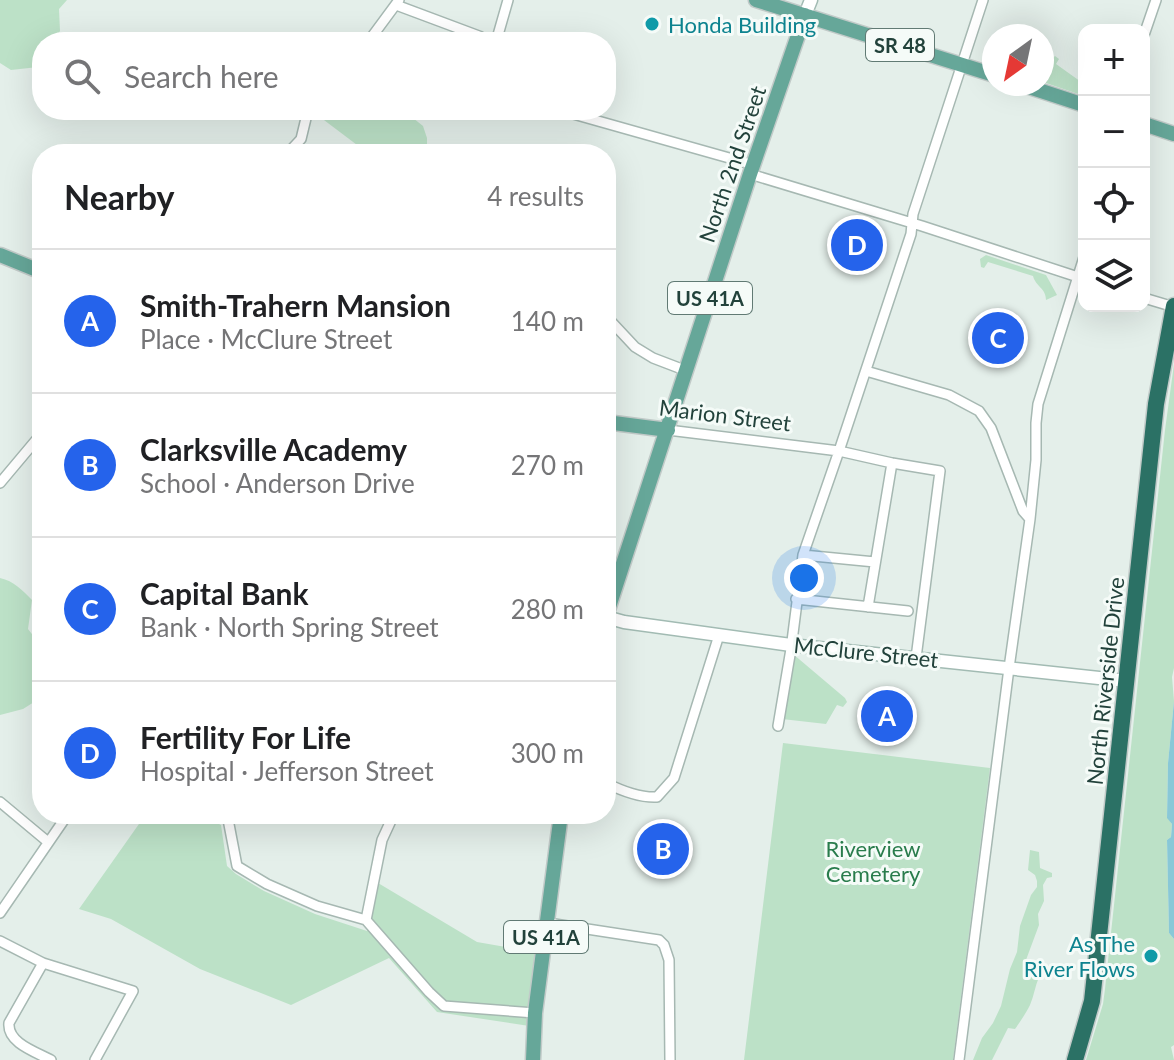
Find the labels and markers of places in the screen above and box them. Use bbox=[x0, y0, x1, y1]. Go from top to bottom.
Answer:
place label: Honda Building bbox=[668, 11, 816, 38]
marker: Honda Building bbox=[643, 15, 661, 33]
pin: D bbox=[831, 215, 883, 275]
pin: C bbox=[972, 308, 1024, 368]
pin: A bbox=[861, 686, 913, 746]
pin: B bbox=[637, 819, 689, 879]
place label: As The River Flows bbox=[1024, 930, 1135, 982]
marker: As The River Flows bbox=[1142, 947, 1160, 965]

